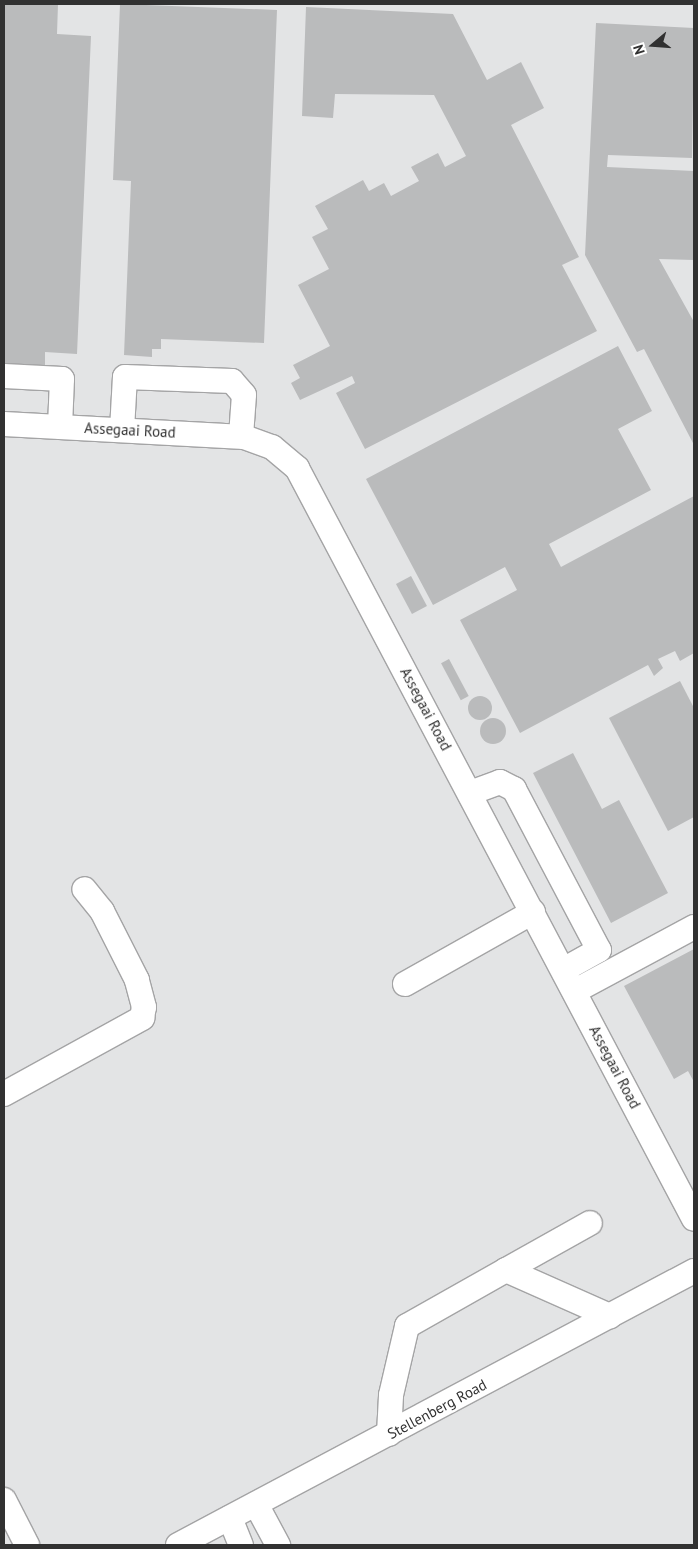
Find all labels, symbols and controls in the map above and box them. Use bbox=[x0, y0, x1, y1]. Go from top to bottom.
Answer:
north arrow bbox=[628, 20, 678, 70]
text: N bbox=[629, 42, 649, 57]
street label: Assegaai Road bbox=[84, 419, 176, 441]
street label: Assegaai Road bbox=[397, 664, 455, 754]
street label: Assegaai Road bbox=[586, 1022, 644, 1112]
street label: Stellenberg Road bbox=[384, 1375, 490, 1443]

